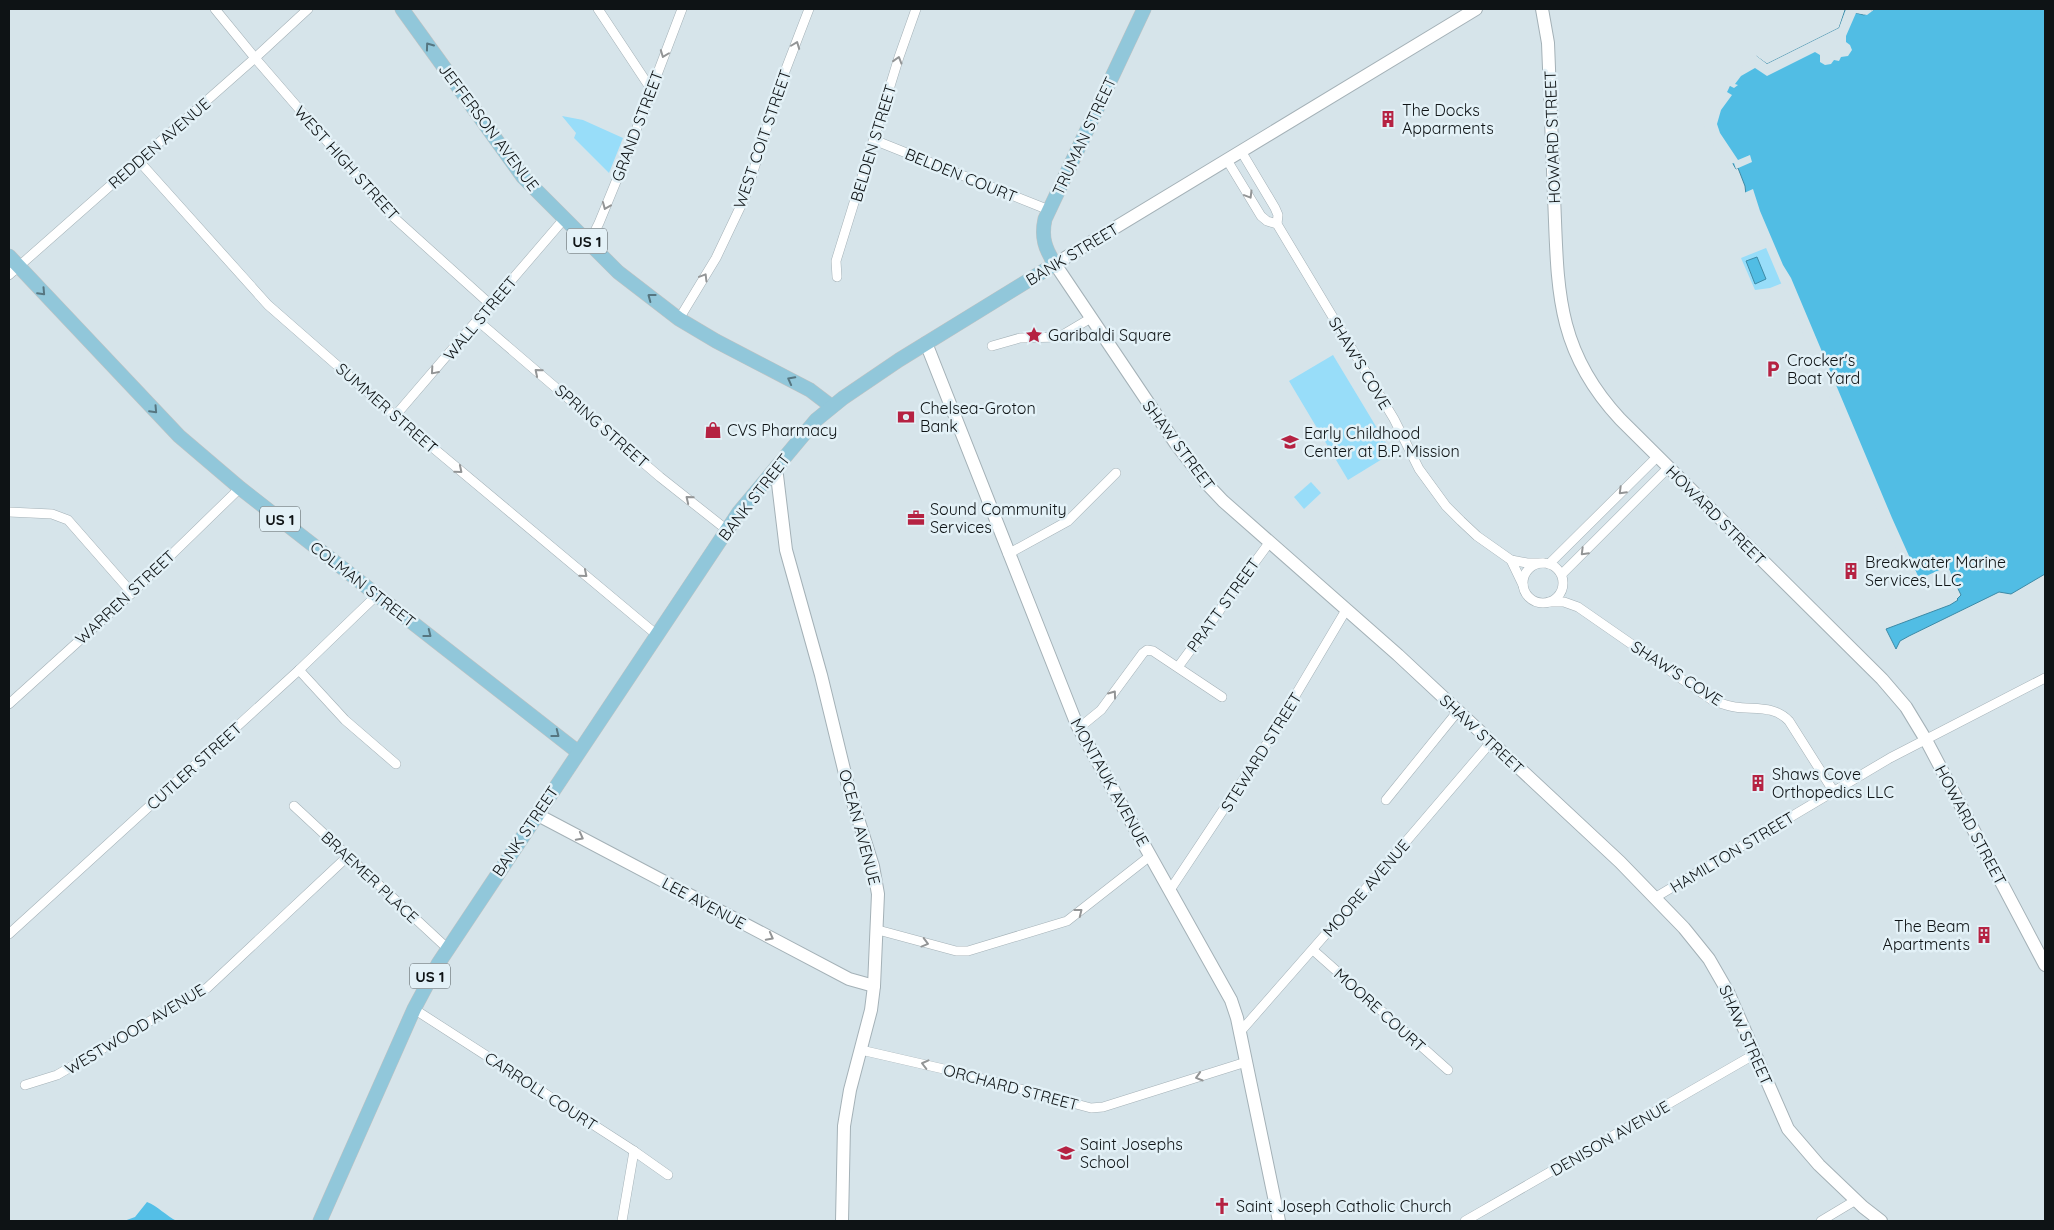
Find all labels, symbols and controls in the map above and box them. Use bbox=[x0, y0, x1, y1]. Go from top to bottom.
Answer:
one-way arrow bbox=[789, 41, 800, 50]
one-way arrow bbox=[426, 42, 435, 52]
one-way arrow bbox=[660, 49, 671, 58]
one-way arrow bbox=[892, 56, 902, 65]
street label: JEFFERSON AVENUE bbox=[435, 59, 543, 195]
street label: WEST COIT STREET bbox=[729, 67, 795, 211]
street label: GRAND STREET bbox=[607, 68, 667, 184]
street label: HOWARD STREET bbox=[1540, 70, 1564, 204]
street label: TRUMAN STREET bbox=[1048, 73, 1120, 198]
street label: BELDEN STREET bbox=[846, 81, 900, 204]
street label: REDDEN AVENUE bbox=[104, 93, 214, 193]
place label: The Docks Apparments bbox=[1402, 100, 1494, 138]
street label: WEST HIGH STREET bbox=[290, 102, 404, 225]
building icon: The Docks Apparments bbox=[1378, 109, 1398, 129]
street label: BELDEN COURT bbox=[902, 143, 1020, 207]
one-way arrow bbox=[1242, 190, 1252, 199]
one-way arrow bbox=[602, 201, 613, 210]
street label: BANK STREET bbox=[1022, 218, 1122, 290]
road number: US 1 bbox=[567, 228, 607, 254]
street label: WALL STREET bbox=[439, 271, 521, 364]
one-way arrow bbox=[698, 273, 708, 282]
one-way arrow bbox=[36, 286, 45, 295]
one-way arrow bbox=[647, 294, 657, 303]
street label: SHAW'S COVE bbox=[1324, 313, 1396, 413]
place icon: Garibaldi Square bbox=[1024, 325, 1044, 345]
place label: Garibaldi Square bbox=[1048, 325, 1171, 345]
place label: Crocker's Boat Yard bbox=[1787, 350, 1860, 388]
street label: SUMMER STREET bbox=[332, 358, 442, 458]
parking icon: Crocker's Boat Yard bbox=[1763, 359, 1783, 379]
one-way arrow bbox=[431, 365, 440, 374]
one-way arrow bbox=[535, 369, 544, 378]
one-way arrow bbox=[787, 376, 796, 386]
street label: SPRING STREET bbox=[551, 380, 653, 472]
street label: SHAW STREET bbox=[1139, 396, 1220, 494]
place label: Chelsea-Groton Bank bbox=[920, 398, 1036, 436]
one-way arrow bbox=[148, 404, 157, 413]
bank icon: Chelsea-Groton Bank bbox=[896, 407, 916, 427]
shop icon: CVS Pharmacy bbox=[703, 420, 723, 440]
place label: CVS Pharmacy bbox=[727, 420, 837, 440]
place label: Early Childhood Center at B.P. Mission bbox=[1304, 423, 1460, 461]
school or university icon: Early Childhood Center at B.P. Mission bbox=[1280, 432, 1300, 452]
street label: BANK STREET bbox=[714, 449, 794, 544]
street label: HOWARD STREET bbox=[1662, 461, 1770, 569]
one-way arrow bbox=[453, 464, 462, 473]
one-way arrow bbox=[1619, 485, 1628, 494]
one-way arrow bbox=[686, 497, 695, 505]
place label: Sound Community Services bbox=[930, 499, 1067, 537]
road number: US 1 bbox=[260, 506, 300, 532]
office icon: Sound Community Services bbox=[906, 508, 926, 528]
street label: COLMAN STREET bbox=[306, 537, 420, 631]
street label: WARREN STREET bbox=[71, 545, 179, 648]
one-way arrow bbox=[1581, 546, 1590, 555]
place label: Breakwater Marine Services, LLC bbox=[1865, 552, 2006, 590]
street label: PRATT STREET bbox=[1182, 554, 1264, 656]
building icon: Breakwater Marine Services, LLC bbox=[1841, 561, 1861, 581]
one-way arrow bbox=[578, 569, 587, 578]
one-way arrow bbox=[422, 629, 431, 637]
street label: SHAW'S COVE bbox=[1628, 636, 1726, 710]
street label: STEWARD STREET bbox=[1216, 688, 1306, 815]
one-way arrow bbox=[1107, 690, 1116, 700]
street label: SHAW STREET bbox=[1436, 690, 1528, 778]
street label: MONTAUK AVENUE bbox=[1066, 714, 1154, 850]
street label: CUTLER STREET bbox=[142, 718, 246, 814]
one-way arrow bbox=[550, 729, 559, 737]
street label: HOWARD STREET bbox=[1931, 762, 2011, 889]
place label: Shaws Cove Orthopedics LLC bbox=[1772, 764, 1894, 802]
street label: OCEAN AVENUE bbox=[835, 767, 885, 887]
building icon: Shaws Cove Orthopedics LLC bbox=[1748, 773, 1768, 793]
street label: BANK STREET bbox=[487, 782, 563, 880]
street label: HAMILTON STREET bbox=[1666, 807, 1798, 897]
street label: BRAEMER PLACE bbox=[317, 827, 423, 927]
one-way arrow bbox=[574, 831, 583, 841]
street label: MOORE AVENUE bbox=[1318, 835, 1414, 941]
street label: LEE AVENUE bbox=[659, 873, 749, 933]
one-way arrow bbox=[1073, 910, 1082, 918]
place label: The Beam Apartments bbox=[1883, 916, 1970, 954]
building icon: The Beam Apartments bbox=[1974, 925, 1994, 945]
one-way arrow bbox=[765, 931, 774, 941]
one-way arrow bbox=[920, 937, 928, 947]
road number: US 1 bbox=[410, 964, 450, 988]
street label: MOORE COURT bbox=[1330, 964, 1430, 1057]
street label: WESTWOOD AVENUE bbox=[61, 979, 209, 1079]
street label: SHAW STREET bbox=[1715, 982, 1777, 1088]
street label: CARROLL COURT bbox=[481, 1047, 601, 1135]
one-way arrow bbox=[920, 1059, 929, 1070]
street label: ORCHARD STREET bbox=[941, 1059, 1081, 1115]
one-way arrow bbox=[1196, 1071, 1204, 1081]
street label: DENISON AVENUE bbox=[1547, 1096, 1673, 1180]
place label: Saint Josephs School bbox=[1080, 1134, 1183, 1172]
school or university icon: Saint Josephs School bbox=[1056, 1143, 1076, 1163]
church icon: Saint Joseph Catholic Church bbox=[1212, 1196, 1232, 1216]
place label: Saint Joseph Catholic Church bbox=[1236, 1196, 1452, 1216]

